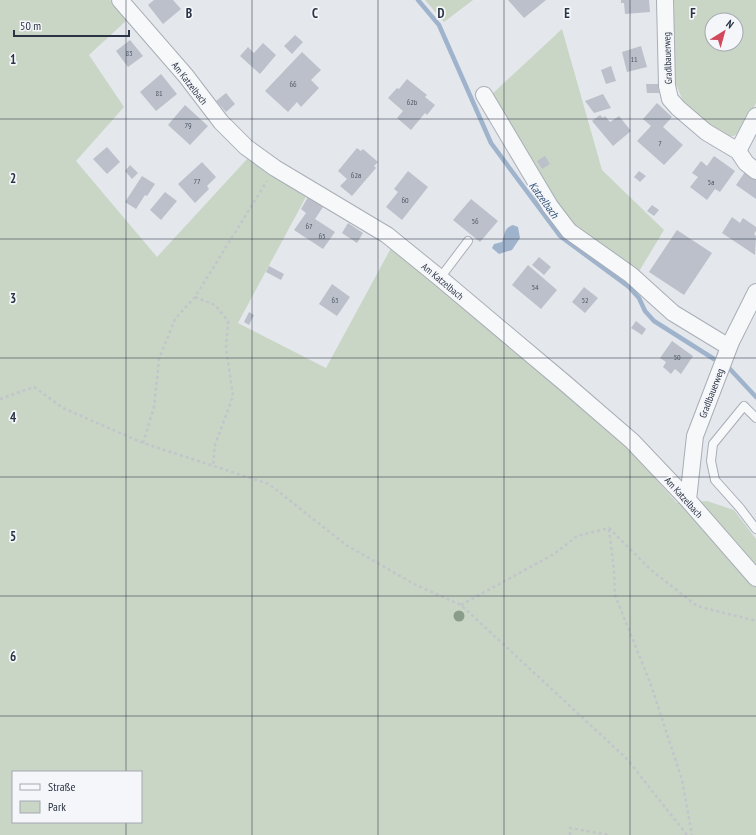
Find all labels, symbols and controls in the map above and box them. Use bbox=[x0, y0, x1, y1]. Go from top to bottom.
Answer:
text: B bbox=[186, 5, 192, 22]
text: C bbox=[312, 5, 318, 22]
text: D bbox=[438, 5, 445, 22]
text: E bbox=[564, 5, 570, 22]
text: F bbox=[690, 5, 696, 22]
scale bar bbox=[14, 12, 129, 38]
north arrow bbox=[704, 12, 744, 52]
text: N bbox=[723, 17, 737, 31]
text: 50 m bbox=[20, 18, 41, 33]
street label: Gradlbauerweg bbox=[660, 32, 675, 84]
house number: 83 bbox=[125, 48, 133, 58]
text: 1 bbox=[10, 51, 16, 68]
house number: 11 bbox=[630, 54, 638, 64]
street label: Am Katzelbach bbox=[169, 59, 210, 107]
house number: 66 bbox=[289, 79, 297, 89]
house number: 81 bbox=[155, 88, 163, 98]
house number: 62b bbox=[407, 97, 418, 107]
house number: 79 bbox=[184, 120, 192, 130]
house number: 7 bbox=[658, 138, 662, 148]
text: 2 bbox=[10, 170, 16, 187]
house number: 62a bbox=[351, 170, 361, 180]
house number: 77 bbox=[193, 176, 201, 186]
house number: 5a bbox=[708, 177, 714, 187]
water label: Katzelbach bbox=[526, 179, 563, 222]
house number: 60 bbox=[401, 195, 409, 205]
house number: 56 bbox=[471, 216, 479, 226]
house number: 67 bbox=[305, 221, 313, 231]
house number: 65 bbox=[318, 231, 326, 241]
street label: Am Katzelbach bbox=[419, 260, 466, 303]
house number: 54 bbox=[531, 282, 539, 292]
text: 3 bbox=[10, 290, 16, 307]
house number: 63 bbox=[331, 295, 339, 305]
house number: 52 bbox=[581, 295, 589, 305]
house number: 50 bbox=[673, 352, 681, 362]
street label: Gradlbauerweg bbox=[696, 367, 727, 420]
text: 4 bbox=[10, 409, 17, 426]
street label: Am Katzelbach bbox=[662, 474, 706, 521]
text: 5 bbox=[10, 528, 16, 545]
text: 6 bbox=[10, 648, 16, 665]
legend bbox=[12, 771, 142, 823]
text: Straße bbox=[48, 779, 75, 794]
text: Park bbox=[48, 799, 66, 814]

